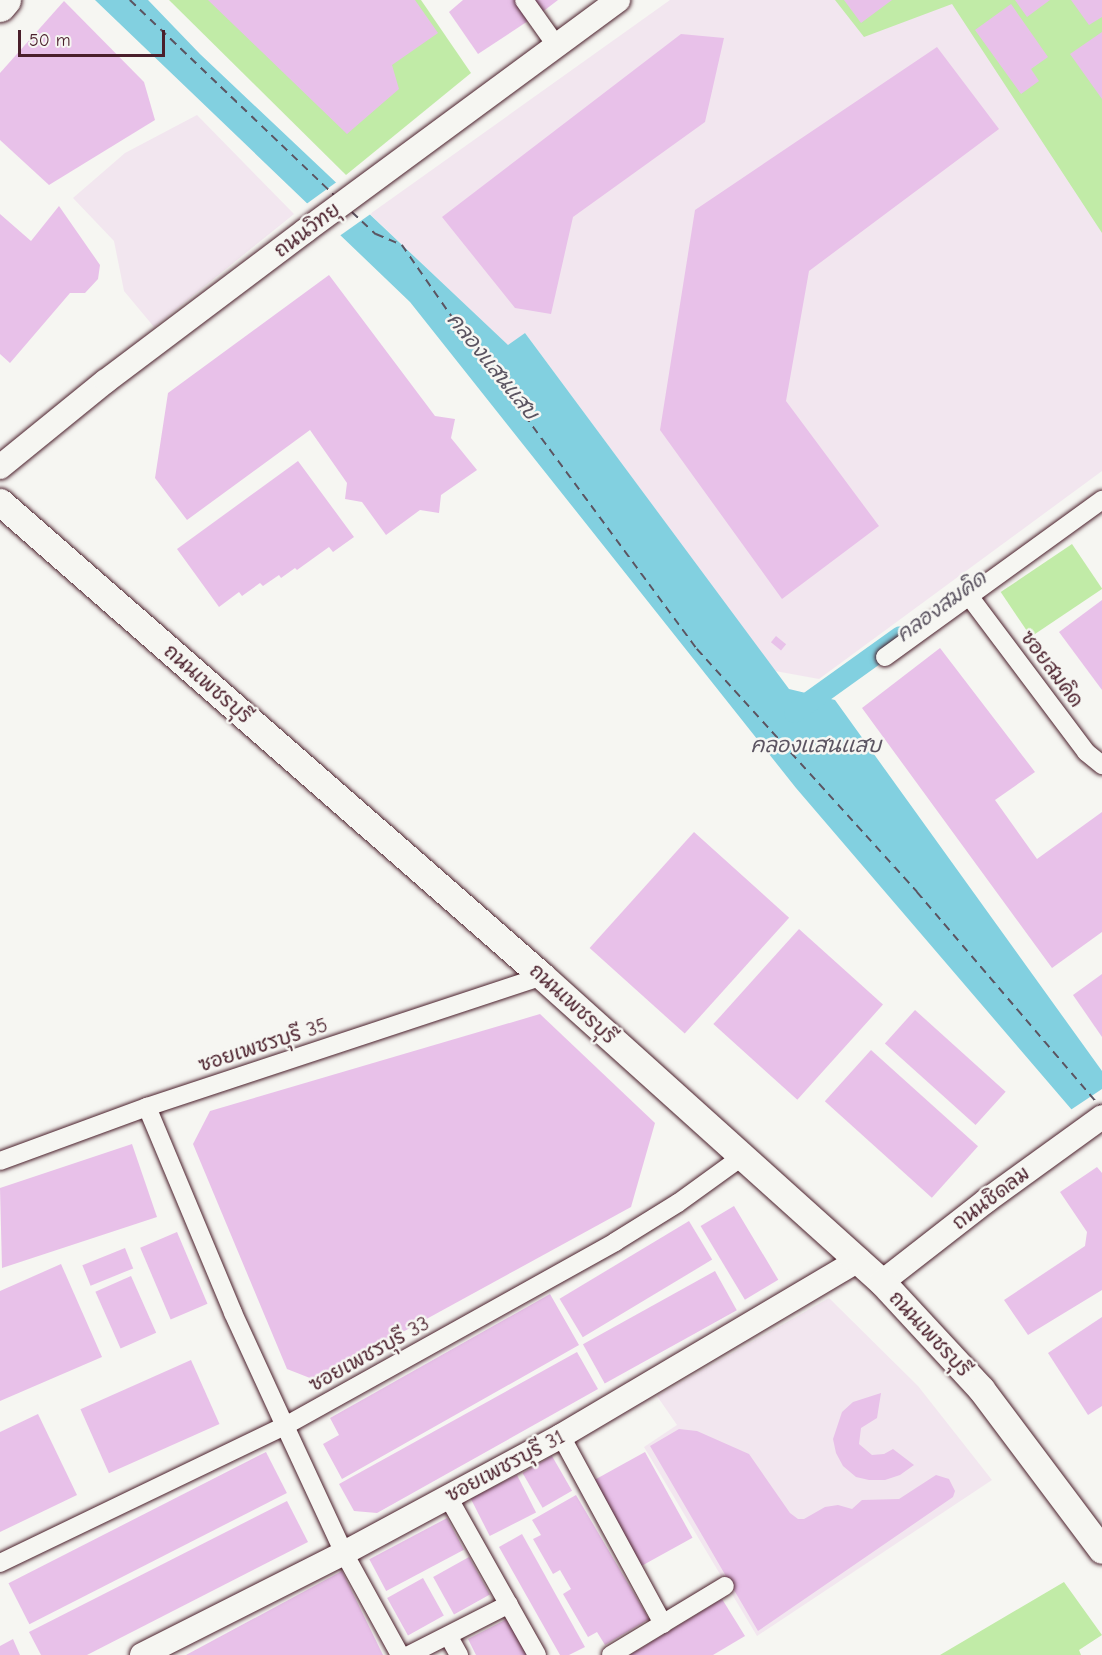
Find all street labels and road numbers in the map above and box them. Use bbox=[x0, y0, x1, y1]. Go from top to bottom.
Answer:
street label: ถนนวิทยุ bbox=[269, 197, 345, 263]
street label: ซอยสมคิด bbox=[1015, 626, 1089, 712]
street label: ถนนเพชรบุรี bbox=[159, 639, 257, 729]
street label: ถนนเพชรบุรี bbox=[524, 959, 622, 1049]
street label: ซอยเพชรบุรี 35 bbox=[195, 1013, 331, 1077]
street label: ถนนชิดลม bbox=[948, 1161, 1034, 1235]
street label: ถนนเพชรบุรี bbox=[884, 1286, 976, 1382]
street label: ซอยเพชรบุรี 33 bbox=[305, 1311, 433, 1397]
street label: ซอยเพชรบุรี 31 bbox=[441, 1425, 569, 1507]

